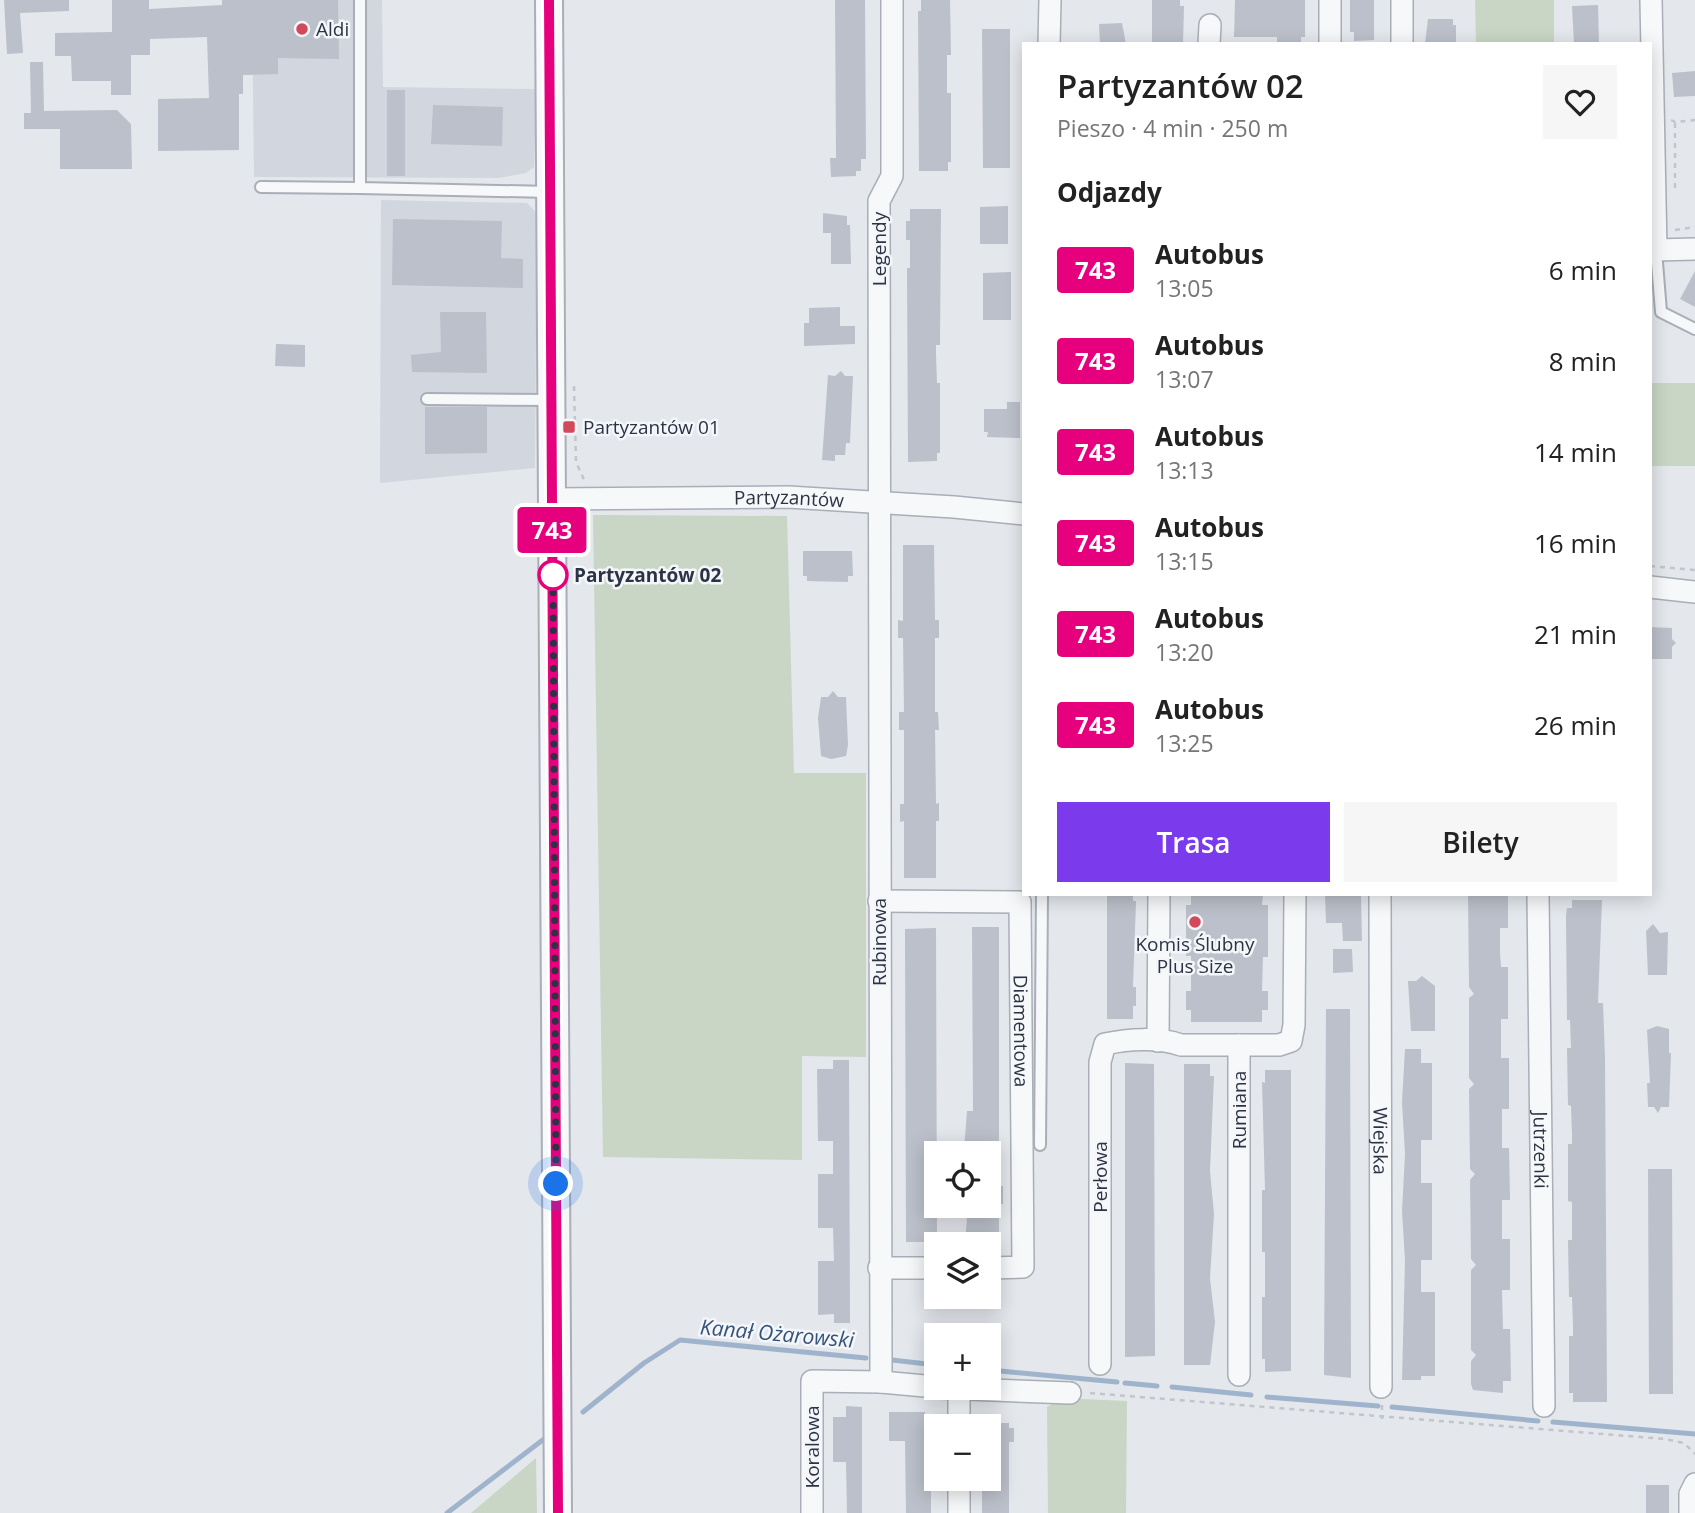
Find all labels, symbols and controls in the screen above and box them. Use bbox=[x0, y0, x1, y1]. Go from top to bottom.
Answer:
place label: Aldi bbox=[316, 16, 349, 42]
marker: Aldi bbox=[294, 21, 310, 37]
text: Partyzantów 02 bbox=[1057, 63, 1304, 108]
button: heart bbox=[1543, 65, 1617, 139]
text: Pieszo · 4 min · 250 m bbox=[1057, 112, 1288, 144]
text: Odjazdy bbox=[1057, 174, 1162, 210]
street label: Legendy bbox=[866, 211, 892, 286]
text: Autobus bbox=[1155, 236, 1264, 272]
text: 6 min bbox=[1549, 252, 1617, 288]
text: 743 bbox=[1075, 253, 1116, 286]
text: 13:05 bbox=[1155, 272, 1214, 304]
text: Autobus bbox=[1155, 327, 1264, 363]
text: 8 min bbox=[1549, 343, 1617, 379]
text: 743 bbox=[1075, 344, 1116, 377]
text: 13:07 bbox=[1155, 363, 1214, 395]
place label: Partyzantów 01 bbox=[583, 414, 720, 440]
text: Autobus bbox=[1155, 418, 1264, 454]
marker: Partyzantów 01 bbox=[561, 419, 577, 435]
text: 14 min bbox=[1534, 434, 1617, 470]
text: 743 bbox=[1075, 435, 1116, 468]
text: 13:13 bbox=[1155, 454, 1214, 486]
street label: Partyzantów bbox=[734, 484, 845, 513]
line badge: 743 bbox=[512, 507, 592, 553]
text: Autobus bbox=[1155, 509, 1264, 545]
text: 743 bbox=[531, 513, 573, 546]
text: 16 min bbox=[1534, 525, 1617, 561]
text: 743 bbox=[1075, 526, 1116, 559]
text: 13:15 bbox=[1155, 545, 1214, 577]
marker: Partyzantów 02 bbox=[538, 560, 568, 590]
place label: Partyzantów 02 bbox=[574, 562, 721, 588]
text: Autobus bbox=[1155, 600, 1264, 636]
text: 21 min bbox=[1534, 616, 1617, 652]
text: 743 bbox=[1075, 617, 1116, 650]
text: 13:20 bbox=[1155, 636, 1214, 668]
text: Autobus bbox=[1155, 691, 1264, 727]
text: 26 min bbox=[1534, 707, 1617, 743]
text: 743 bbox=[1075, 708, 1116, 741]
text: 13:25 bbox=[1155, 727, 1214, 759]
button: Trasa bbox=[1057, 802, 1330, 882]
button: Bilety bbox=[1344, 802, 1617, 882]
street label: Rubinowa bbox=[866, 898, 892, 986]
marker: Komis Ślubny Plus Size bbox=[1187, 914, 1203, 930]
place label: Komis Ślubny Plus Size bbox=[1135, 931, 1255, 979]
street label: Diamentowa bbox=[1008, 975, 1035, 1087]
street label: Rumiana bbox=[1226, 1071, 1252, 1149]
street label: Wiejska bbox=[1367, 1107, 1394, 1175]
street label: Jutrzenki bbox=[1528, 1109, 1554, 1189]
map controls bbox=[924, 1141, 1001, 1491]
button: locate bbox=[924, 1141, 1001, 1218]
street label: Perłowa bbox=[1087, 1141, 1113, 1213]
your location bbox=[538, 1166, 573, 1201]
button: layers bbox=[924, 1232, 1001, 1309]
water label: Kanał Ożarowski bbox=[699, 1312, 856, 1354]
button: + bbox=[924, 1323, 1001, 1400]
street label: Koralowa bbox=[799, 1406, 825, 1488]
button: − bbox=[924, 1414, 1001, 1491]

